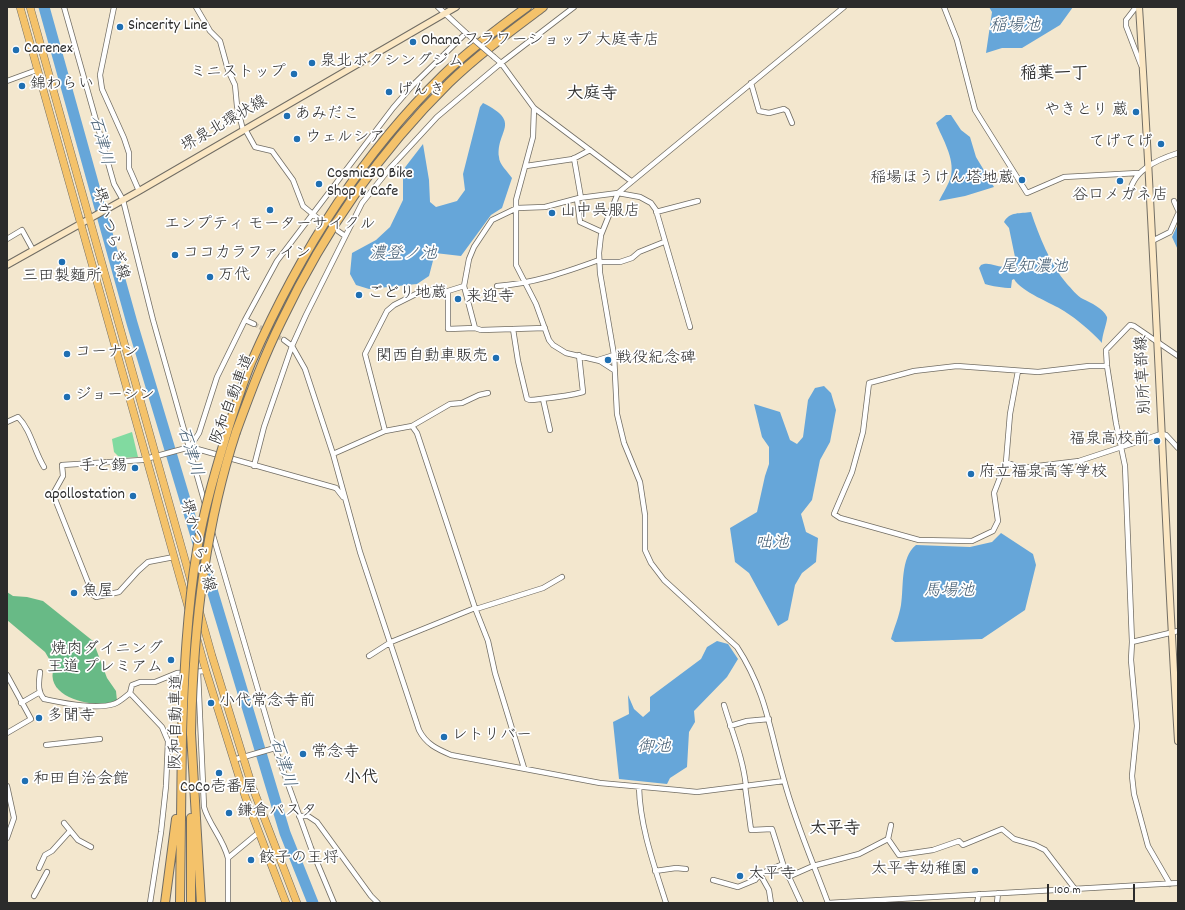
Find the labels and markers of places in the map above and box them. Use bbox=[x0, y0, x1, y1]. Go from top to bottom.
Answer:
place label: Sincerity Line bbox=[128, 17, 208, 37]
marker: Sincerity Line bbox=[115, 22, 125, 32]
place label: Ohana フラワーショップ 大庭寺店 bbox=[421, 32, 659, 52]
marker: Ohana フラワーショップ 大庭寺店 bbox=[408, 37, 418, 47]
place label: Carenex bbox=[24, 40, 73, 60]
marker: Carenex bbox=[11, 45, 21, 55]
place label: 泉北ボクシングジム bbox=[320, 53, 464, 73]
marker: 泉北ボクシングジム bbox=[307, 58, 317, 68]
place label: ミニストップ bbox=[190, 64, 286, 84]
marker: ミニストップ bbox=[289, 69, 299, 79]
place label: 錦わらい bbox=[30, 76, 94, 96]
marker: 錦わらい bbox=[17, 81, 27, 91]
place label: げんき bbox=[397, 82, 445, 102]
marker: げんき bbox=[384, 87, 394, 97]
place label: やきとり 蔵 bbox=[1044, 102, 1128, 122]
place label: あみだこ bbox=[295, 106, 359, 126]
marker: やきとり 蔵 bbox=[1131, 107, 1141, 117]
marker: あみだこ bbox=[282, 111, 292, 121]
place label: ウェルシア bbox=[305, 129, 385, 149]
marker: ウェルシア bbox=[292, 134, 302, 144]
place label: てげてげ bbox=[1089, 134, 1153, 154]
marker: てげてげ bbox=[1156, 139, 1166, 149]
place label: Cosmic30 Bike Shop & Cafe bbox=[327, 165, 413, 203]
place label: 稲場ほうけん塔地蔵 bbox=[870, 170, 1014, 190]
marker: 稲場ほうけん塔地蔵 bbox=[1017, 175, 1027, 185]
marker: 谷口メガネ店 bbox=[1115, 176, 1125, 186]
marker: Cosmic30 Bike Shop & Cafe bbox=[314, 179, 324, 189]
place label: 谷口メガネ店 bbox=[1072, 187, 1168, 207]
place label: 山中呉服店 bbox=[560, 203, 640, 223]
marker: エンプティ モーターサイクル bbox=[265, 205, 275, 215]
marker: 山中呉服店 bbox=[547, 208, 557, 218]
place label: エンプティ モーターサイクル bbox=[164, 216, 376, 236]
place label: ココカラファイン bbox=[183, 245, 311, 265]
marker: ココカラファイン bbox=[170, 250, 180, 260]
marker: 三田製麵所 bbox=[57, 257, 67, 267]
place label: 万代 bbox=[218, 267, 250, 287]
place label: 三田製麵所 bbox=[22, 268, 102, 288]
marker: 万代 bbox=[205, 272, 215, 282]
place label: ごどり地蔵 bbox=[367, 285, 447, 305]
place label: 来迎寺 bbox=[466, 289, 514, 309]
marker: ごどり地蔵 bbox=[354, 290, 364, 300]
marker: 来迎寺 bbox=[453, 294, 463, 304]
place label: コーナン bbox=[75, 344, 139, 364]
place label: 関西自動車販売 bbox=[376, 348, 488, 368]
marker: コーナン bbox=[62, 349, 72, 359]
place label: 戦役紀念碑 bbox=[616, 350, 696, 370]
marker: 関西自動車販売 bbox=[491, 353, 501, 363]
marker: 戦役紀念碑 bbox=[603, 355, 613, 365]
place label: ジョーシン bbox=[75, 387, 155, 407]
marker: ジョーシン bbox=[62, 392, 72, 402]
place label: 福泉高校前 bbox=[1069, 431, 1149, 451]
marker: 福泉高校前 bbox=[1152, 436, 1162, 446]
place label: 手と錫 bbox=[79, 458, 127, 478]
marker: 手と錫 bbox=[130, 463, 140, 473]
place label: 府立福泉高等学校 bbox=[979, 464, 1107, 484]
marker: 府立福泉高等学校 bbox=[966, 469, 976, 479]
place label: apollostation bbox=[45, 486, 125, 506]
marker: apollostation bbox=[128, 491, 138, 501]
place label: 魚屋 bbox=[82, 583, 114, 603]
marker: 魚屋 bbox=[69, 588, 79, 598]
place label: 焼肉ダイニング 王道 プレミアム bbox=[47, 641, 163, 679]
marker: 焼肉ダイニング 王道 プレミアム bbox=[166, 655, 176, 665]
place label: 小代常念寺前 bbox=[219, 693, 315, 713]
marker: 小代常念寺前 bbox=[206, 698, 216, 708]
place label: 多聞寺 bbox=[47, 708, 95, 728]
marker: 多聞寺 bbox=[34, 713, 44, 723]
place label: レトリバー bbox=[452, 727, 532, 747]
marker: レトリバー bbox=[439, 732, 449, 742]
place label: 常念寺 bbox=[311, 744, 359, 764]
marker: 常念寺 bbox=[298, 749, 308, 759]
marker: CoCo壱番屋 bbox=[214, 768, 224, 778]
place label: 和田自治会館 bbox=[33, 771, 129, 791]
marker: 和田自治会館 bbox=[20, 776, 30, 786]
place label: CoCo壱番屋 bbox=[180, 779, 258, 799]
place label: 鎌倉パスタ bbox=[237, 803, 317, 823]
marker: 鎌倉パスタ bbox=[224, 808, 234, 818]
place label: 餃子の王将 bbox=[259, 850, 339, 870]
marker: 餃子の王将 bbox=[246, 855, 256, 865]
place label: 太平寺幼稚園 bbox=[871, 861, 967, 881]
place label: 太平寺 bbox=[748, 866, 796, 886]
marker: 太平寺幼稚園 bbox=[970, 866, 980, 876]
marker: 太平寺 bbox=[735, 871, 745, 881]

